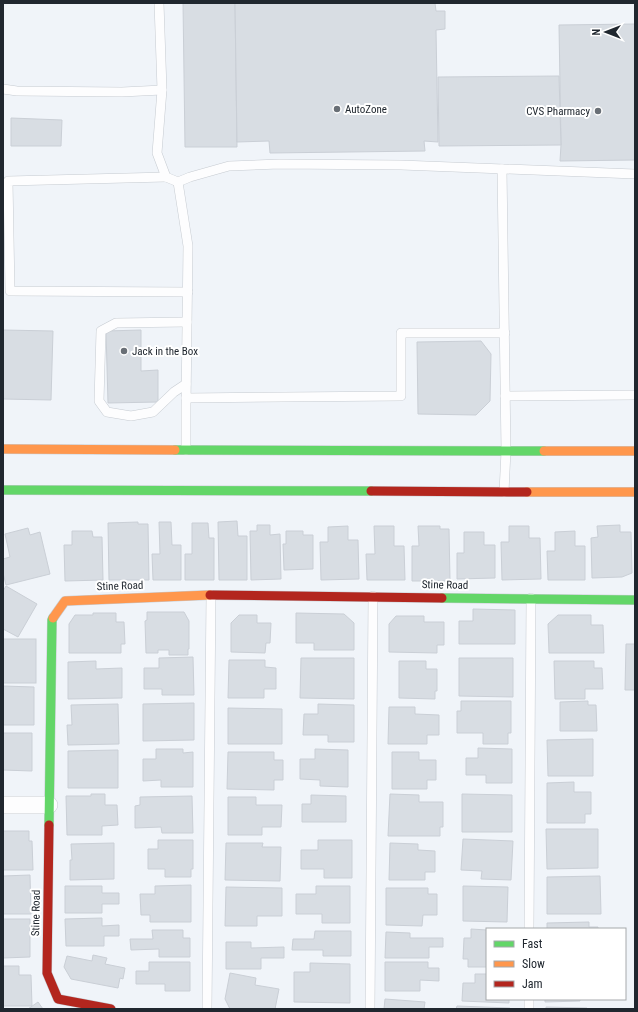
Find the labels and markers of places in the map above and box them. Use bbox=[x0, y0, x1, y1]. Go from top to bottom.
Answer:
place label: AutoZone bbox=[345, 103, 387, 116]
marker: AutoZone bbox=[332, 104, 342, 114]
place label: CVS Pharmacy bbox=[526, 105, 590, 118]
marker: CVS Pharmacy bbox=[593, 106, 603, 116]
place label: Jack in the Box bbox=[132, 345, 198, 358]
marker: Jack in the Box bbox=[119, 346, 129, 356]

